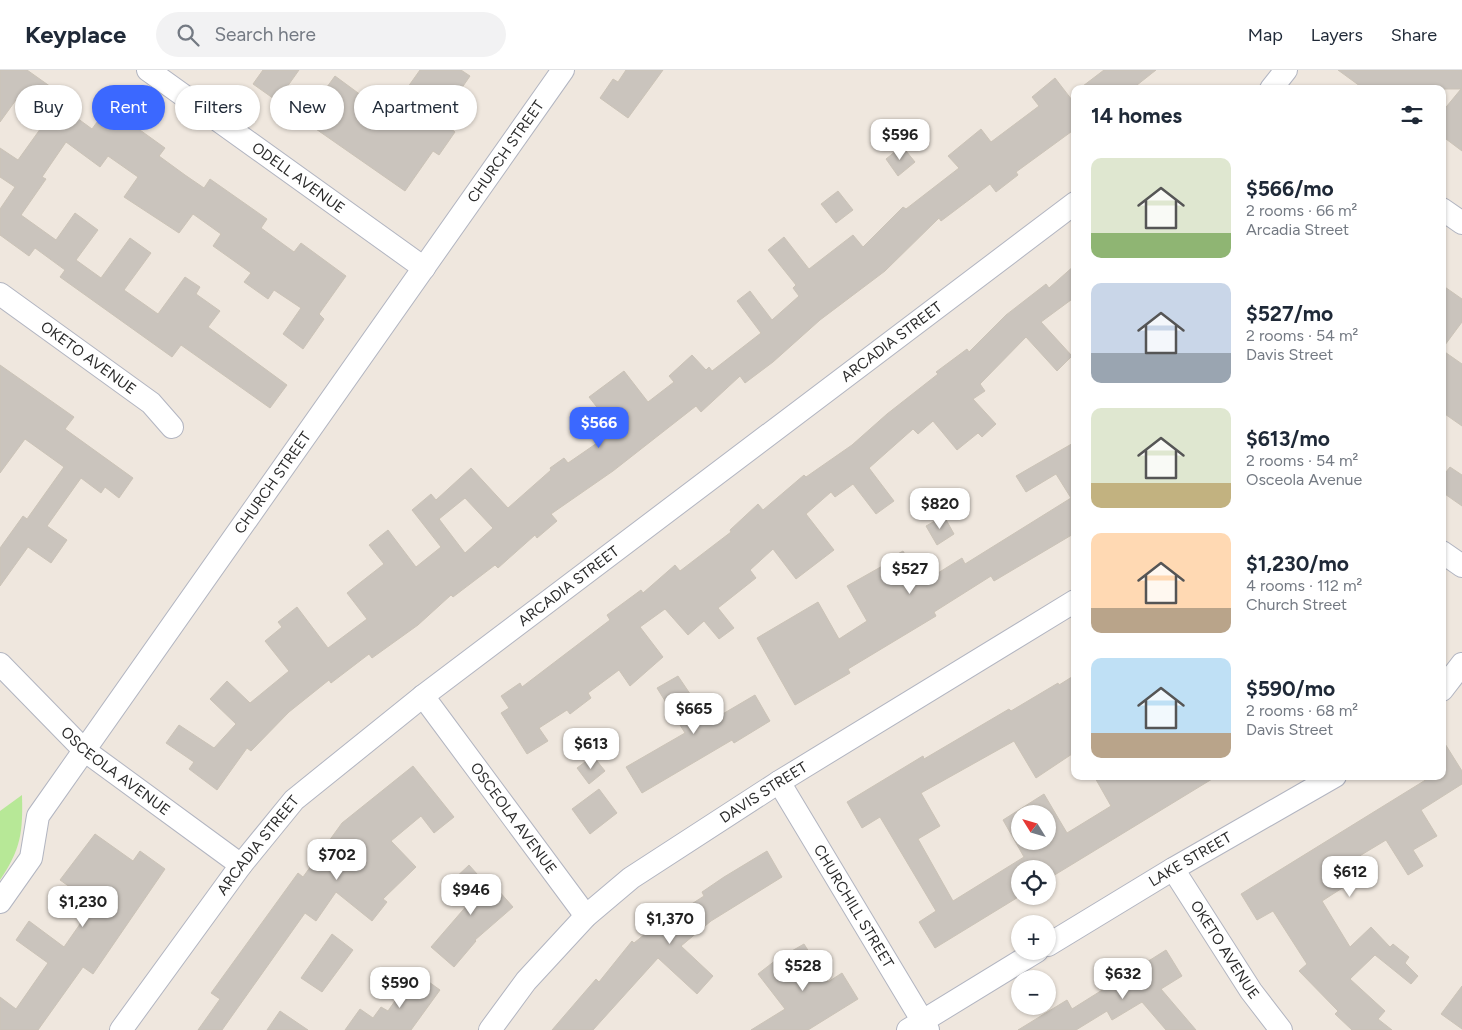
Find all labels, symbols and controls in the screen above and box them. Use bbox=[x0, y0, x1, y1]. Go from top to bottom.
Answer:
search box bbox=[156, 12, 506, 57]
text: Keyplace bbox=[25, 20, 126, 49]
icon: search bbox=[174, 21, 202, 49]
text: Search here bbox=[214, 23, 316, 46]
text: Map bbox=[1248, 24, 1283, 46]
text: Layers bbox=[1311, 24, 1363, 46]
text: Share bbox=[1391, 24, 1437, 46]
chip: Buy bbox=[15, 85, 82, 130]
chip: Rent bbox=[92, 85, 165, 130]
chip: Filters bbox=[175, 85, 260, 130]
chip: New bbox=[270, 85, 344, 130]
chip: Apartment bbox=[354, 85, 477, 130]
street label: CHURCH STREET bbox=[464, 96, 548, 206]
icon: filters bbox=[1398, 101, 1426, 129]
text: 14 homes bbox=[1091, 103, 1182, 128]
pin: $596 bbox=[870, 118, 930, 161]
text: $596 bbox=[882, 125, 918, 144]
street label: ODELL AVENUE bbox=[248, 138, 348, 217]
text: $566/mo bbox=[1246, 176, 1334, 201]
icon: home bbox=[1131, 178, 1191, 238]
text: 2 rooms · 66 m² bbox=[1246, 201, 1357, 220]
text: Arcadia Street bbox=[1246, 220, 1349, 239]
street label: ARCADIA STREET bbox=[838, 297, 946, 386]
text: $527/mo bbox=[1246, 301, 1333, 326]
icon: home bbox=[1131, 303, 1191, 363]
street label: OKETO AVENUE bbox=[37, 317, 140, 398]
text: 2 rooms · 54 m² bbox=[1246, 326, 1358, 345]
text: Davis Street bbox=[1246, 345, 1333, 364]
pin: $566 bbox=[569, 406, 629, 449]
text: $566 bbox=[581, 413, 617, 432]
text: $613/mo bbox=[1246, 426, 1330, 451]
street label: CHURCH STREET bbox=[230, 427, 315, 537]
icon: home bbox=[1131, 428, 1191, 488]
text: 2 rooms · 54 m² bbox=[1246, 451, 1358, 470]
text: Osceola Avenue bbox=[1246, 470, 1362, 489]
pin: $820 bbox=[910, 488, 970, 530]
text: $820 bbox=[921, 494, 959, 513]
street label: ARCADIA STREET bbox=[515, 542, 623, 630]
text: $1,230/mo bbox=[1246, 551, 1349, 576]
pin: $527 bbox=[880, 552, 940, 595]
icon: home bbox=[1131, 553, 1191, 613]
text: $527 bbox=[892, 559, 928, 578]
text: 4 rooms · 112 m² bbox=[1246, 576, 1362, 595]
text: Church Street bbox=[1246, 595, 1347, 614]
text: $590/mo bbox=[1246, 676, 1335, 701]
icon: home bbox=[1131, 678, 1191, 738]
pin: $665 bbox=[664, 692, 724, 735]
text: $665 bbox=[676, 699, 712, 718]
text: 2 rooms · 68 m² bbox=[1246, 701, 1358, 720]
text: Davis Street bbox=[1246, 720, 1333, 739]
street label: OSCEOLA AVENUE bbox=[57, 723, 174, 819]
pin: $613 bbox=[561, 728, 621, 770]
text: $613 bbox=[574, 734, 608, 753]
street label: DAVIS STREET bbox=[716, 757, 811, 827]
street label: OSCEOLA AVENUE bbox=[466, 759, 561, 877]
street label: ARCADIA STREET bbox=[213, 791, 303, 899]
north arrow bbox=[1011, 805, 1056, 850]
map controls bbox=[1011, 805, 1056, 1015]
street label: LAKE STREET bbox=[1146, 828, 1235, 891]
pin: $702 bbox=[307, 838, 367, 881]
street label: CHURCHILL STREET bbox=[810, 841, 898, 972]
text: $702 bbox=[318, 845, 356, 864]
pin: $612 bbox=[1320, 856, 1380, 898]
button: locate bbox=[1011, 860, 1056, 905]
text: $612 bbox=[1333, 862, 1367, 881]
pin: $946 bbox=[441, 874, 501, 916]
text: $946 bbox=[452, 880, 490, 899]
pin: $1,230 bbox=[42, 886, 124, 928]
text: $1,230 bbox=[59, 892, 107, 911]
street label: OKETO AVENUE bbox=[1187, 897, 1263, 1003]
pin: $1,370 bbox=[629, 902, 711, 945]
text: $1,370 bbox=[646, 909, 694, 928]
button: + bbox=[1011, 915, 1056, 960]
pin: $528 bbox=[773, 950, 833, 992]
text: $528 bbox=[784, 956, 822, 975]
pin: $632 bbox=[1093, 958, 1153, 1000]
text: $632 bbox=[1105, 964, 1141, 983]
pin: $590 bbox=[370, 966, 430, 1009]
button: − bbox=[1011, 970, 1056, 1015]
text: $590 bbox=[381, 973, 419, 992]

